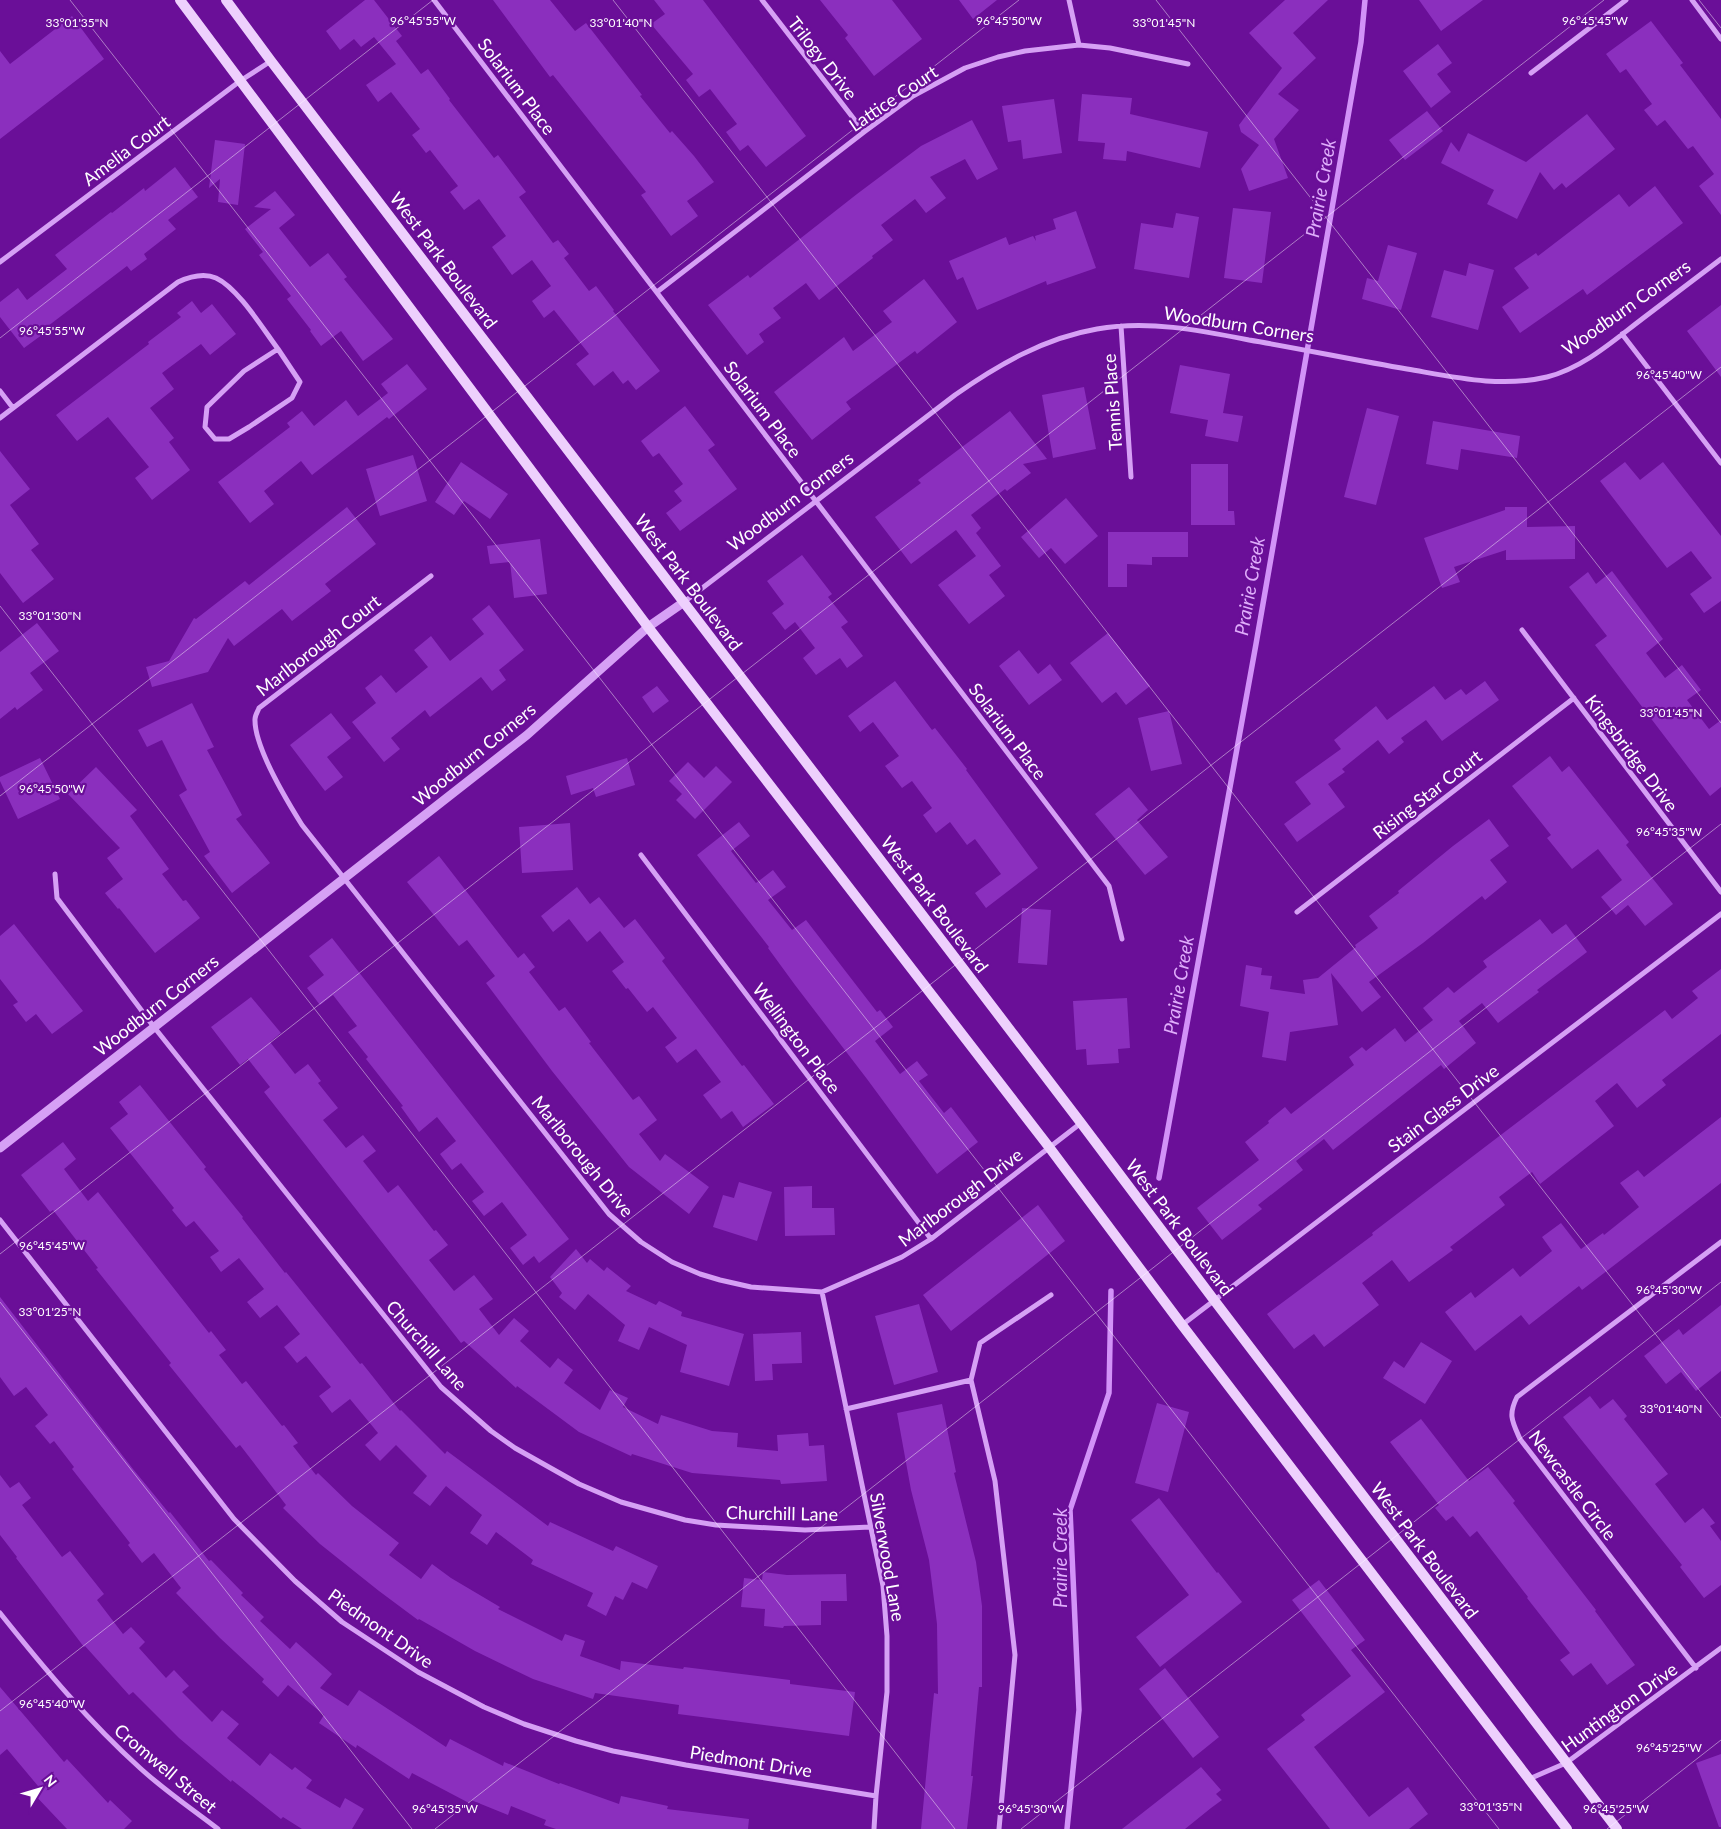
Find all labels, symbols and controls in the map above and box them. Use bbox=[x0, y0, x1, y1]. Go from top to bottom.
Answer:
street label: Trilogy Drive bbox=[784, 12, 862, 104]
text: 96°45'55"W bbox=[390, 13, 457, 28]
text: 96°45'50"W bbox=[976, 13, 1043, 28]
text: 96°45'45"W bbox=[1562, 13, 1629, 28]
text: 33°01'35"N bbox=[46, 15, 108, 30]
text: 33°01'40"N bbox=[590, 15, 652, 30]
text: 33°01'45"N bbox=[1133, 15, 1195, 30]
street label: Solarium Place bbox=[474, 33, 560, 139]
street label: Lattice Court bbox=[844, 60, 942, 136]
street label: Amelia Court bbox=[78, 110, 174, 190]
water label: Prairie Creek bbox=[1300, 136, 1340, 239]
street label: West Park Boulevard bbox=[385, 187, 503, 333]
street label: Woodburn Corners bbox=[1557, 254, 1695, 360]
street label: Woodburn Corners bbox=[1162, 301, 1316, 347]
text: 96°45'55"W bbox=[19, 323, 86, 338]
street label: Tennis Place bbox=[1098, 353, 1126, 451]
street label: Solarium Place bbox=[720, 356, 806, 462]
text: 96°45'40"W bbox=[1636, 367, 1703, 382]
street label: Woodburn Corners bbox=[723, 446, 857, 555]
street label: West Park Boulevard bbox=[630, 509, 748, 655]
water label: Prairie Creek bbox=[1229, 534, 1269, 637]
street label: Marlborough Court bbox=[251, 589, 385, 700]
text: 33°01'30"N bbox=[19, 608, 81, 623]
street label: Solarium Place bbox=[965, 678, 1051, 784]
street label: Kingsbridge Drive bbox=[1581, 690, 1683, 816]
street label: Woodburn Corners bbox=[408, 698, 540, 810]
text: 33°01'45"N bbox=[1640, 705, 1702, 720]
street label: Rising Star Court bbox=[1368, 744, 1486, 843]
text: 96°45'50"W bbox=[19, 781, 86, 796]
text: 96°45'35"W bbox=[1636, 824, 1703, 839]
street label: West Park Boulevard bbox=[876, 831, 994, 977]
water label: Prairie Creek bbox=[1158, 933, 1198, 1036]
street label: Woodburn Corners bbox=[89, 949, 223, 1060]
street label: Wellington Place bbox=[748, 978, 846, 1098]
street label: Stain Glass Drive bbox=[1383, 1059, 1503, 1157]
street label: Marlborough Drive bbox=[527, 1091, 639, 1221]
street label: Marlborough Drive bbox=[894, 1143, 1026, 1251]
street label: West Park Boulevard bbox=[1121, 1154, 1239, 1300]
text: 96°45'45"W bbox=[19, 1238, 86, 1253]
text: 96°45'30"W bbox=[1636, 1282, 1703, 1297]
street label: Churchill Lane bbox=[382, 1295, 472, 1395]
text: 33°01'25"N bbox=[19, 1304, 81, 1319]
text: 33°01'40"N bbox=[1640, 1401, 1702, 1416]
street label: Newcastle Circle bbox=[1525, 1426, 1621, 1544]
street label: West Park Boulevard bbox=[1366, 1477, 1484, 1623]
street label: Silverwood Lane bbox=[866, 1491, 910, 1623]
street label: Churchill Lane bbox=[726, 1501, 838, 1525]
water label: Prairie Creek bbox=[1048, 1507, 1071, 1608]
street label: Piedmont Drive bbox=[324, 1584, 438, 1672]
street label: Huntington Drive bbox=[1557, 1657, 1681, 1757]
text: 96°45'40"W bbox=[19, 1696, 86, 1711]
street label: Cromwell Street bbox=[110, 1719, 222, 1818]
street label: Piedmont Drive bbox=[688, 1740, 814, 1782]
text: 96°45'25"W bbox=[1636, 1740, 1703, 1755]
north arrow bbox=[15, 1764, 65, 1814]
text: N bbox=[41, 1771, 61, 1790]
text: 33°01'35"N bbox=[1460, 1799, 1522, 1814]
text: 96°45'35"W bbox=[412, 1801, 479, 1816]
text: 96°45'30"W bbox=[998, 1801, 1065, 1816]
text: 96°45'25"W bbox=[1583, 1801, 1650, 1816]

